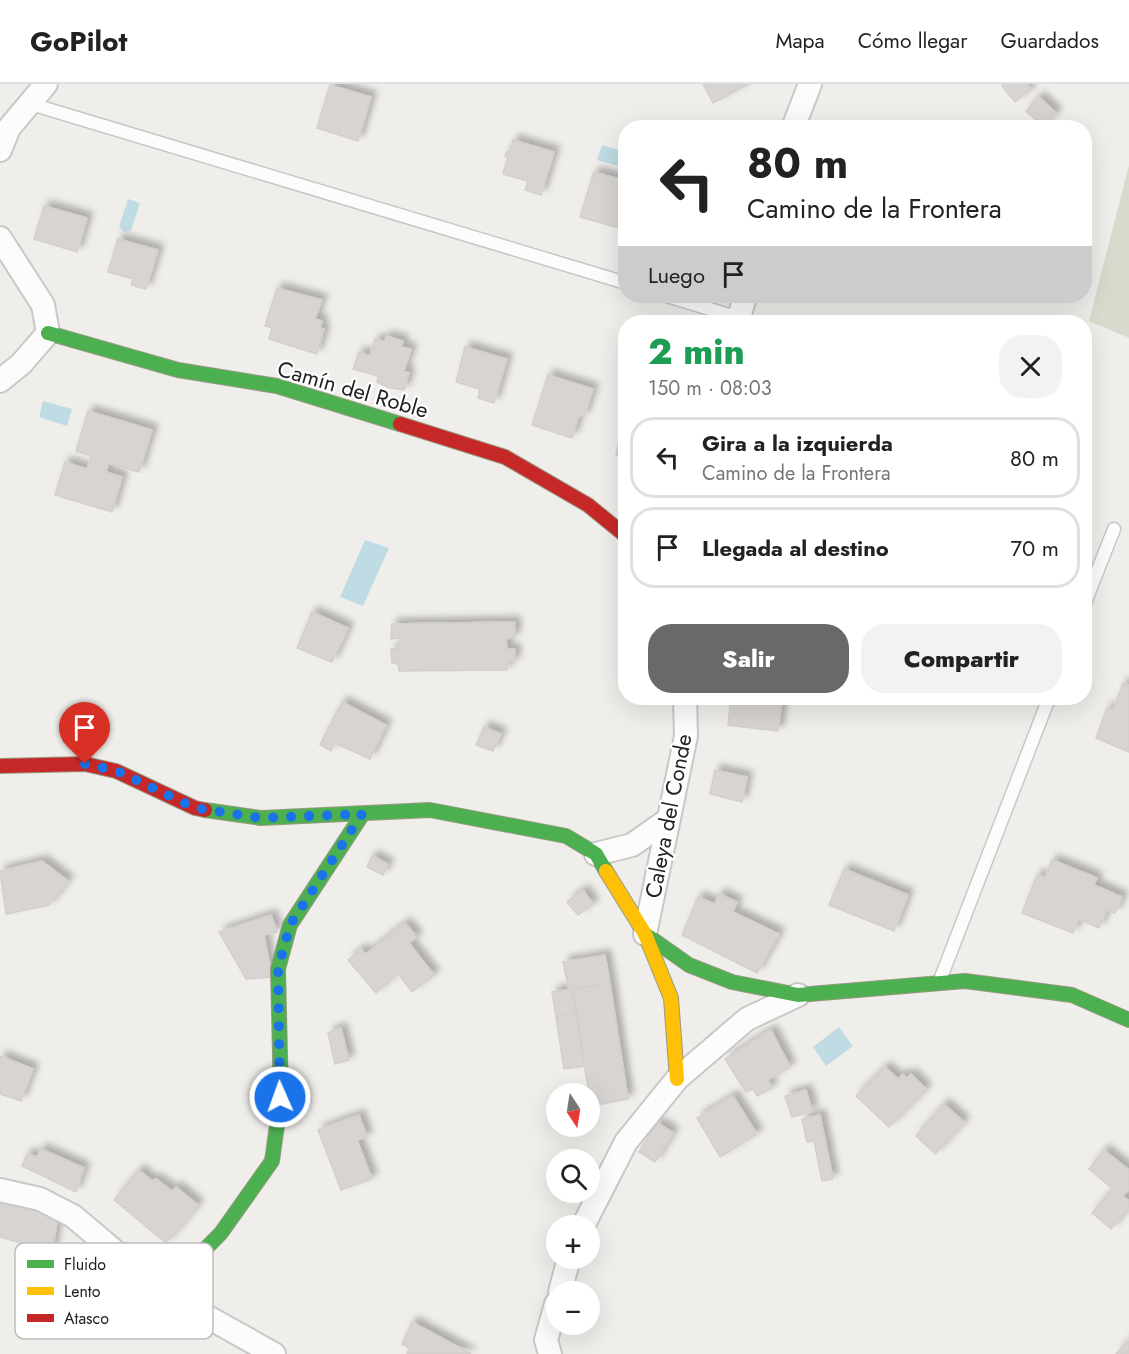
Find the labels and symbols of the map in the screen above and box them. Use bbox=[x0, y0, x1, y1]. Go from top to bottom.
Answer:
street label: Camín del Roble bbox=[274, 352, 432, 426]
pin bbox=[59, 702, 110, 764]
street label: Caleya del Conde bbox=[636, 731, 700, 901]
position arrow bbox=[248, 1065, 312, 1129]
north arrow bbox=[546, 1083, 600, 1137]
legend bbox=[15, 1243, 213, 1339]
text: Fluido bbox=[64, 1253, 106, 1276]
text: Lento bbox=[64, 1280, 101, 1303]
text: Atasco bbox=[64, 1307, 109, 1330]

